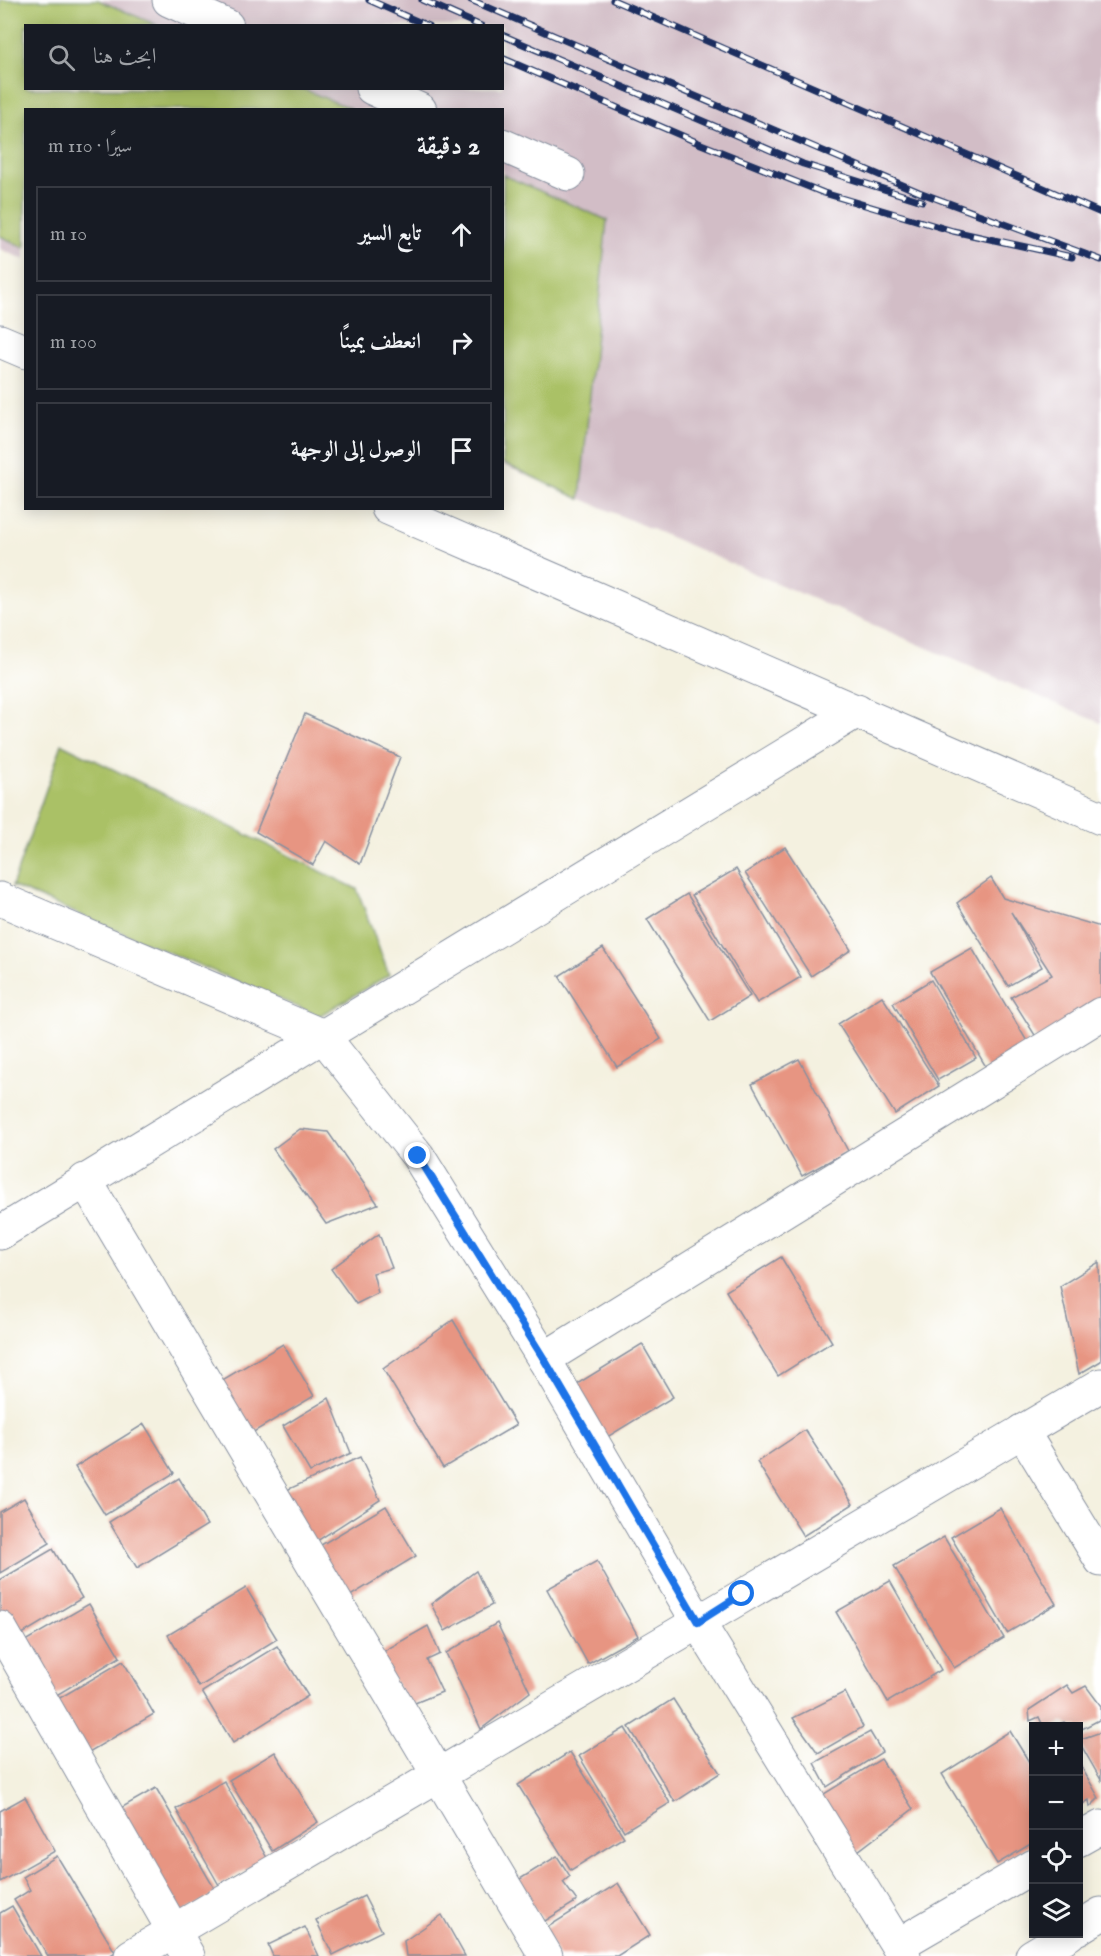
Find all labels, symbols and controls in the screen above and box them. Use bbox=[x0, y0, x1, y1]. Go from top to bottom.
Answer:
search box bbox=[24, 24, 504, 90]
icon: search bbox=[45, 41, 78, 74]
text: ابحث هنا bbox=[93, 43, 156, 71]
text: 2 دقيقة bbox=[417, 130, 480, 163]
text: سيرًا · 110 m bbox=[48, 134, 132, 159]
icon: ahead bbox=[445, 218, 478, 251]
text: تابع السير bbox=[359, 220, 421, 248]
text: 10 m bbox=[50, 222, 87, 247]
icon: right bbox=[445, 326, 478, 359]
text: انعطف يمينًا bbox=[340, 328, 421, 356]
text: 100 m bbox=[50, 330, 97, 355]
icon: arrive bbox=[445, 434, 478, 467]
text: الوصول إلى الوجهة bbox=[291, 436, 421, 464]
route end bbox=[404, 1142, 430, 1168]
route start bbox=[728, 1580, 754, 1606]
map controls bbox=[1029, 1722, 1083, 1938]
button: + bbox=[1029, 1722, 1083, 1776]
button: − bbox=[1029, 1776, 1083, 1830]
button: locate bbox=[1029, 1830, 1083, 1884]
button: layers bbox=[1029, 1884, 1083, 1938]

